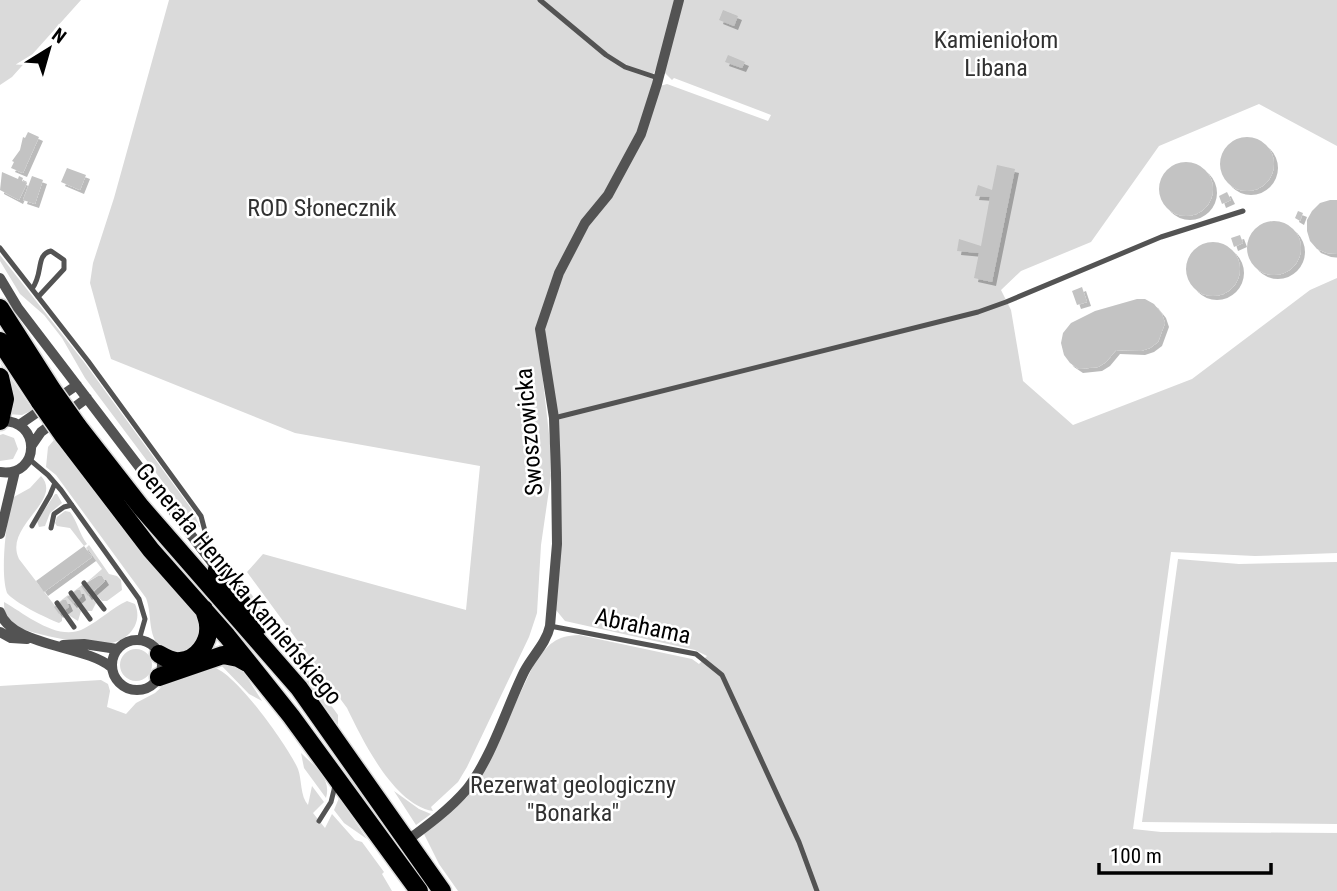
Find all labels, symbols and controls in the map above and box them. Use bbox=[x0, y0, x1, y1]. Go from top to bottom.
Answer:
north arrow bbox=[14, 14, 84, 84]
text: N bbox=[47, 23, 70, 49]
park label: Kamieniołom Libana bbox=[934, 26, 1058, 82]
park label: ROD Słonecznik bbox=[247, 194, 397, 222]
street label: Swoszowicka bbox=[509, 367, 549, 497]
street label: Generała Henryka Kamieńskiego bbox=[130, 458, 348, 710]
street label: Abrahama bbox=[593, 602, 693, 650]
park label: Rezerwat geologiczny "Bonarka" bbox=[470, 771, 676, 827]
scale bar bbox=[1099, 832, 1270, 876]
text: 100 m bbox=[1110, 844, 1162, 868]

